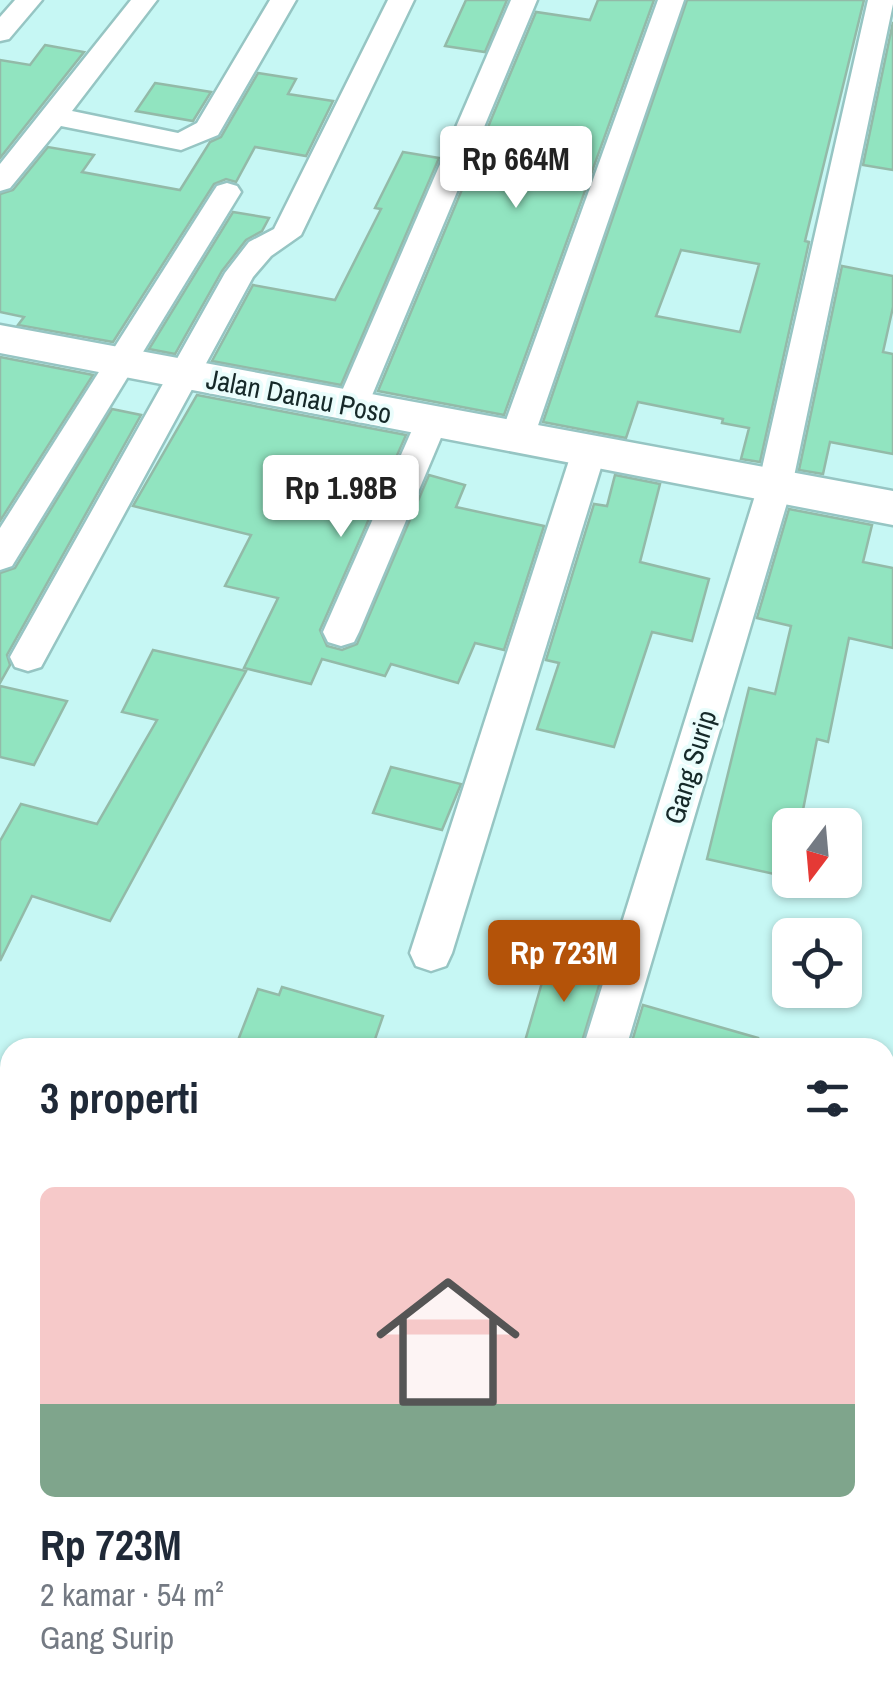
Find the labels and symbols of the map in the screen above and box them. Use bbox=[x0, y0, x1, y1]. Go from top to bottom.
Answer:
pin: Rp 664M bbox=[424, 126, 608, 211]
street label: Jalan Danau Poso bbox=[203, 359, 395, 433]
pin: Rp 1.98B bbox=[238, 455, 444, 540]
street label: Gang Surip bbox=[655, 705, 725, 829]
north arrow bbox=[772, 808, 862, 898]
pin: Rp 723M bbox=[472, 920, 656, 1005]

